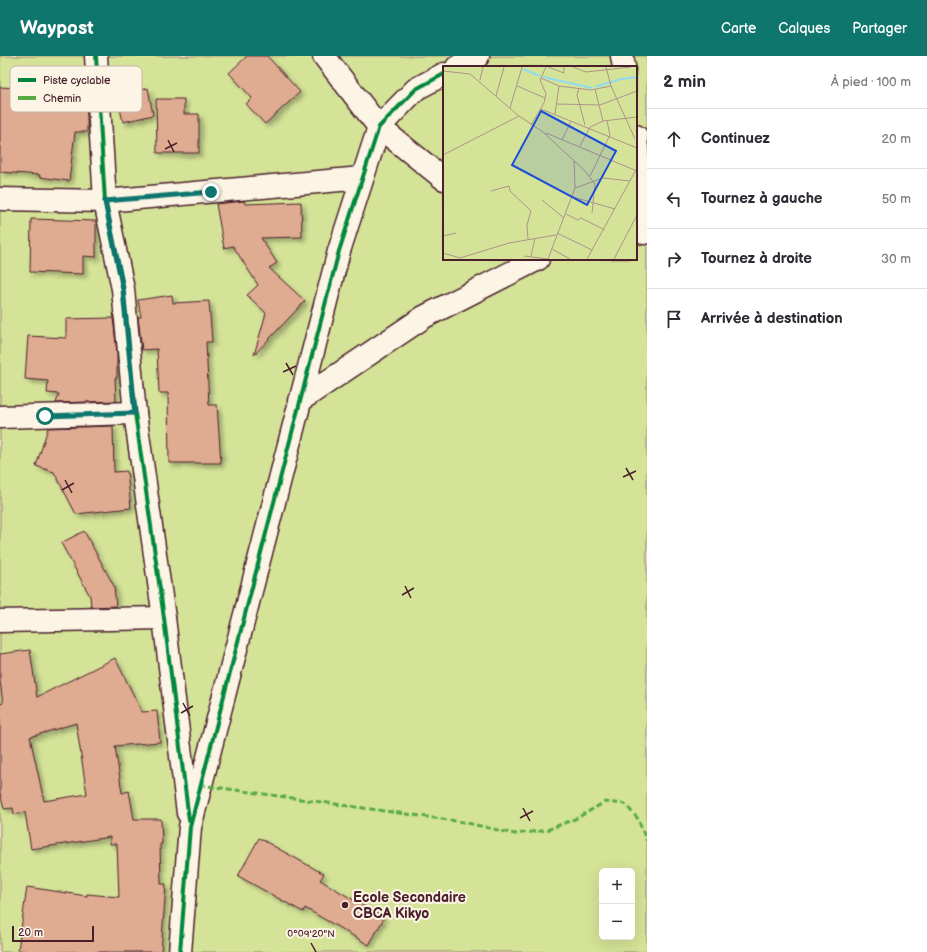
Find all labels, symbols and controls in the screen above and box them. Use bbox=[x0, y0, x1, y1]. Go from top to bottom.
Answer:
text: Waypost bbox=[20, 17, 94, 40]
text: Carte bbox=[721, 20, 756, 37]
text: Calques bbox=[778, 20, 830, 37]
text: Partager bbox=[852, 20, 907, 37]
legend bbox=[10, 66, 142, 112]
inset map bbox=[443, 66, 637, 260]
text: 2 min bbox=[663, 72, 706, 92]
text: Piste cyclable bbox=[43, 74, 111, 87]
text: À pied · 100 m bbox=[831, 74, 911, 90]
text: Chemin bbox=[43, 92, 81, 105]
icon: ahead bbox=[663, 128, 685, 150]
text: Continuez bbox=[701, 129, 770, 148]
text: 20 m bbox=[881, 131, 911, 147]
route end bbox=[202, 183, 220, 201]
icon: left bbox=[663, 188, 685, 210]
text: Tournez à gauche bbox=[701, 189, 822, 208]
text: 50 m bbox=[882, 191, 911, 207]
icon: right bbox=[663, 248, 685, 270]
text: Tournez à droite bbox=[701, 249, 812, 268]
text: 30 m bbox=[881, 251, 911, 267]
icon: arrive bbox=[663, 308, 685, 330]
text: Arrivée à destination bbox=[701, 309, 843, 328]
route start bbox=[36, 407, 54, 425]
map controls bbox=[599, 868, 635, 940]
button: + bbox=[599, 868, 635, 904]
place label: Ecole Secondaire CBCA Kikyo bbox=[353, 889, 466, 922]
marker: Ecole Secondaire CBCA Kikyo bbox=[340, 900, 350, 910]
button: − bbox=[599, 904, 635, 940]
scale bar bbox=[12, 924, 94, 943]
text: 20 m bbox=[18, 926, 43, 939]
text: 0°09'20"N bbox=[287, 928, 335, 940]

